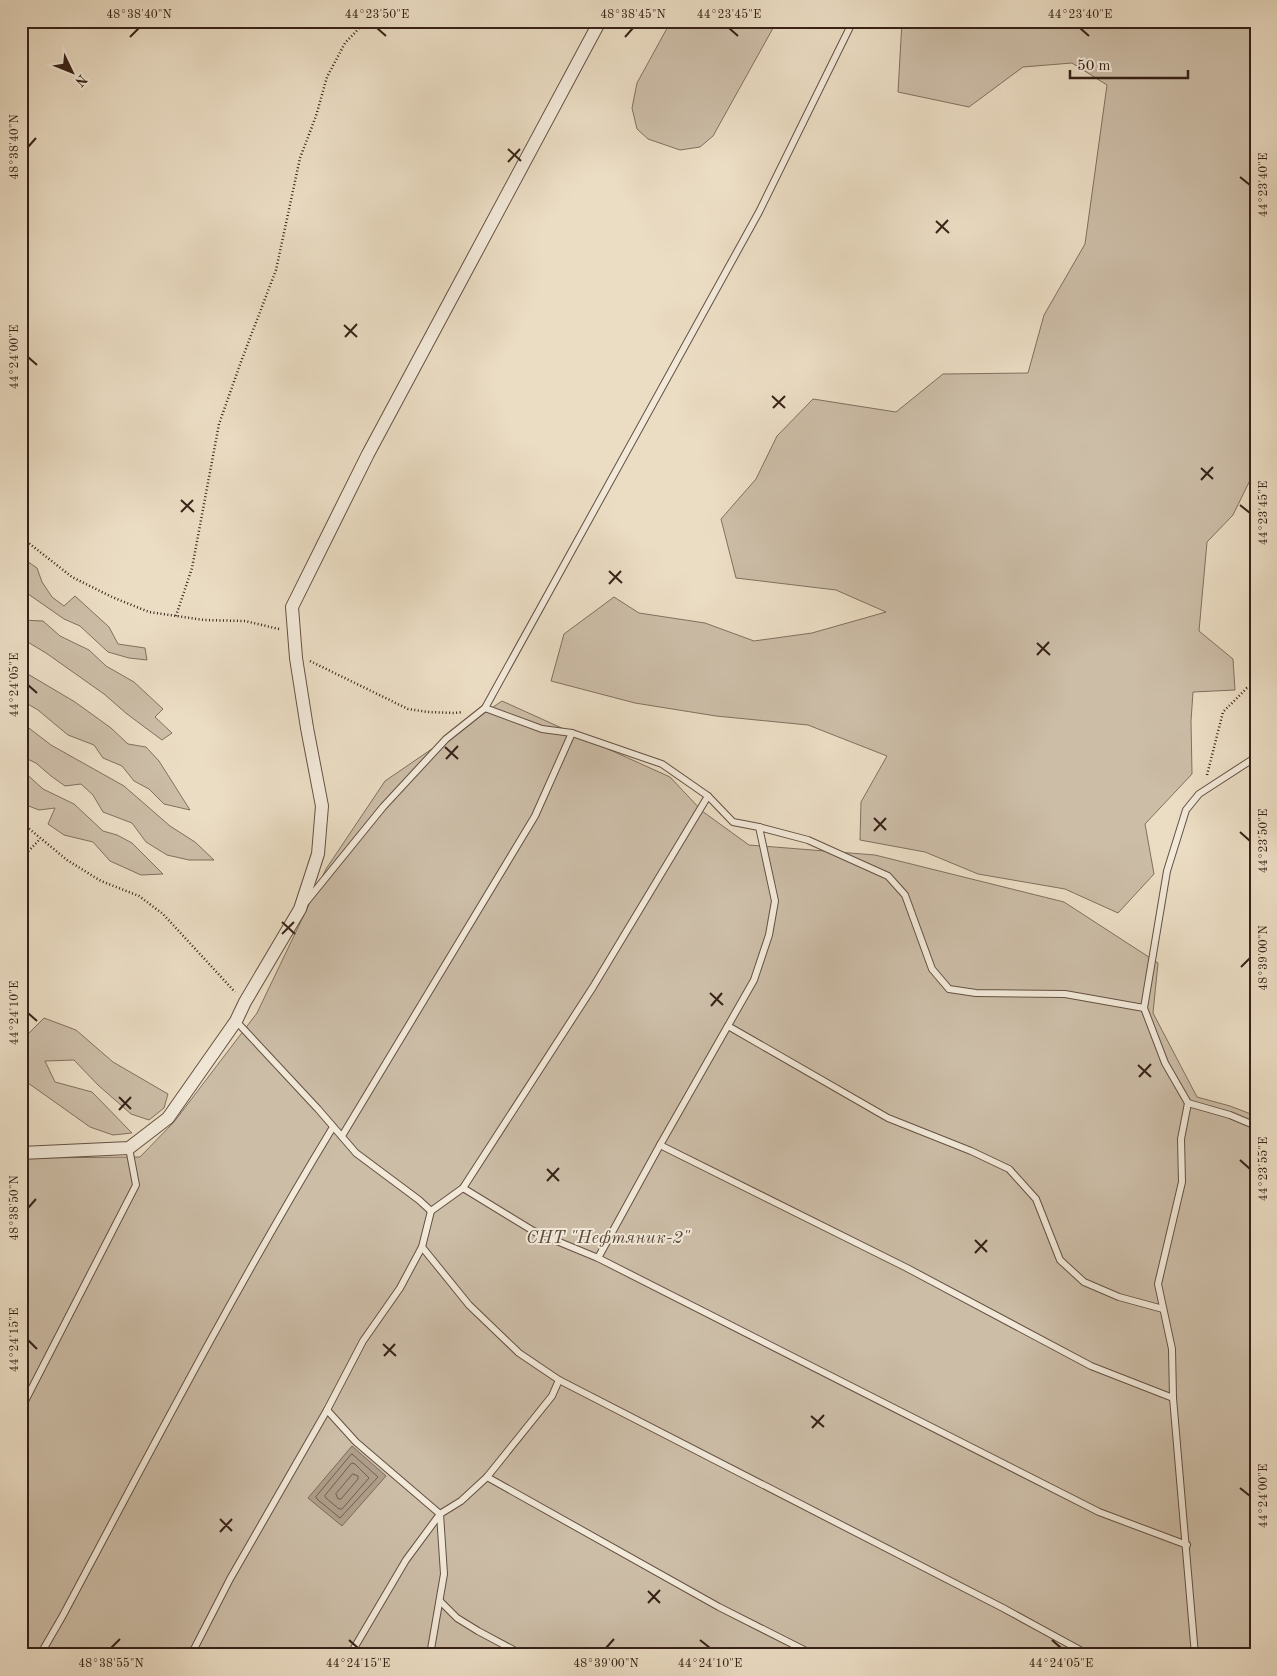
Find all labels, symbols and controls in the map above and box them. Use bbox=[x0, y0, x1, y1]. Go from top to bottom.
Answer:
text: 44°23'50"E bbox=[345, 8, 409, 21]
text: 48°38'45"N bbox=[600, 8, 666, 21]
text: 44°23'45"E bbox=[697, 8, 761, 21]
text: 48°38'40"N bbox=[106, 9, 172, 21]
text: 44°23'40"E bbox=[1048, 9, 1112, 21]
north arrow bbox=[48, 48, 98, 98]
scale bar bbox=[1070, 48, 1187, 80]
text: 50 m bbox=[1077, 59, 1111, 74]
text: N bbox=[72, 71, 90, 89]
text: 48°38'40"N bbox=[9, 114, 21, 180]
text: 44°23'40"E bbox=[1258, 153, 1270, 217]
text: 44°24'00"E bbox=[9, 325, 21, 389]
text: 44°23'45"E bbox=[1257, 481, 1270, 545]
text: 44°24'05"E bbox=[8, 653, 21, 717]
text: 44°23'50"E bbox=[1257, 809, 1270, 873]
text: 48°39'00"N bbox=[1258, 925, 1270, 991]
text: 44°24'10"E bbox=[9, 981, 21, 1045]
text: 44°23'55"E bbox=[1257, 1137, 1270, 1201]
text: 48°38'50"N bbox=[8, 1175, 21, 1241]
park label: СНТ "Нефтяник-2" bbox=[526, 1229, 691, 1247]
text: 44°24'15"E bbox=[8, 1308, 21, 1372]
text: 44°24'00"E bbox=[1258, 1464, 1270, 1528]
text: 48°38'55"N bbox=[78, 1657, 144, 1670]
text: 44°24'15"E bbox=[326, 1657, 390, 1670]
text: 44°24'05"E bbox=[1029, 1657, 1093, 1670]
text: 48°39'00"N bbox=[573, 1658, 639, 1670]
text: 44°24'10"E bbox=[678, 1658, 742, 1670]

